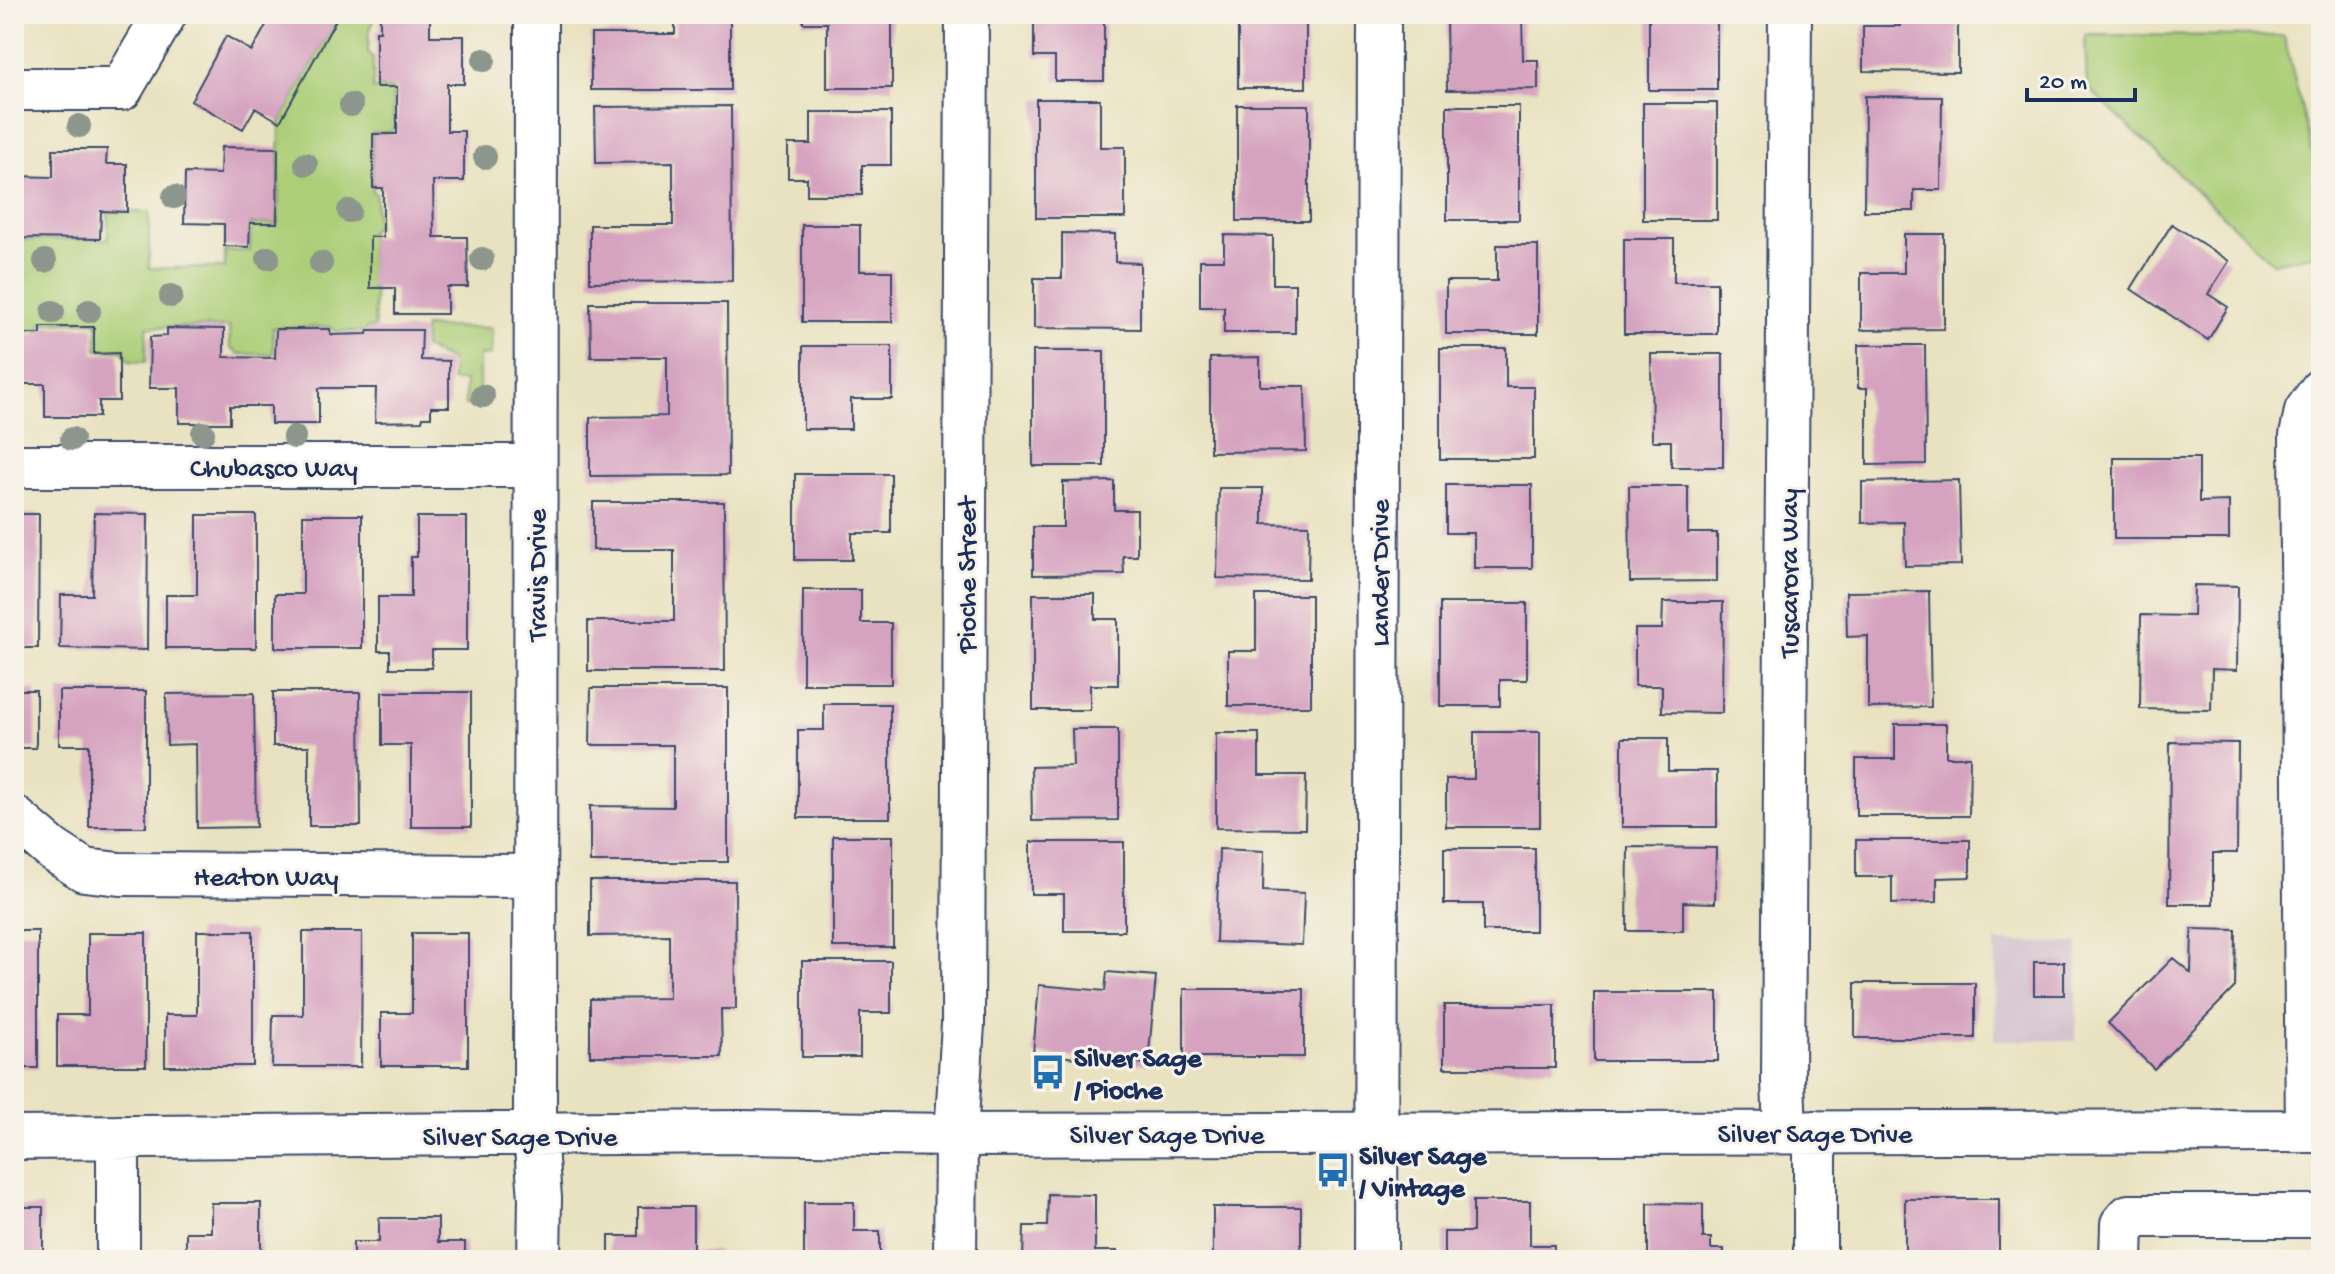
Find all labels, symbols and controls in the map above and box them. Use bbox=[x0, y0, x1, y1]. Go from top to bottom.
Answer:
scale bar bbox=[2027, 52, 2135, 102]
text: 20 m bbox=[2039, 69, 2087, 98]
street label: Chubasco Way bbox=[190, 454, 358, 487]
street label: Tuscarora Way bbox=[1775, 488, 1808, 659]
street label: Pioche Street bbox=[953, 494, 986, 654]
street label: Lander Drive bbox=[1366, 499, 1399, 647]
street label: Travis Drive bbox=[523, 508, 556, 643]
street label: Heaton Way bbox=[193, 863, 339, 896]
place label: Silver Sage / Pioche bbox=[1074, 1044, 1203, 1109]
bus stop icon: Silver Sage / Pioche bbox=[1029, 1053, 1067, 1091]
street label: Silver Sage Drive bbox=[1717, 1120, 1913, 1153]
street label: Silver Sage Drive bbox=[1069, 1121, 1265, 1154]
street label: Silver Sage Drive bbox=[422, 1123, 618, 1156]
place label: Silver Sage / Vintage bbox=[1359, 1142, 1488, 1207]
bus stop icon: Silver Sage / Vintage bbox=[1314, 1151, 1352, 1189]

